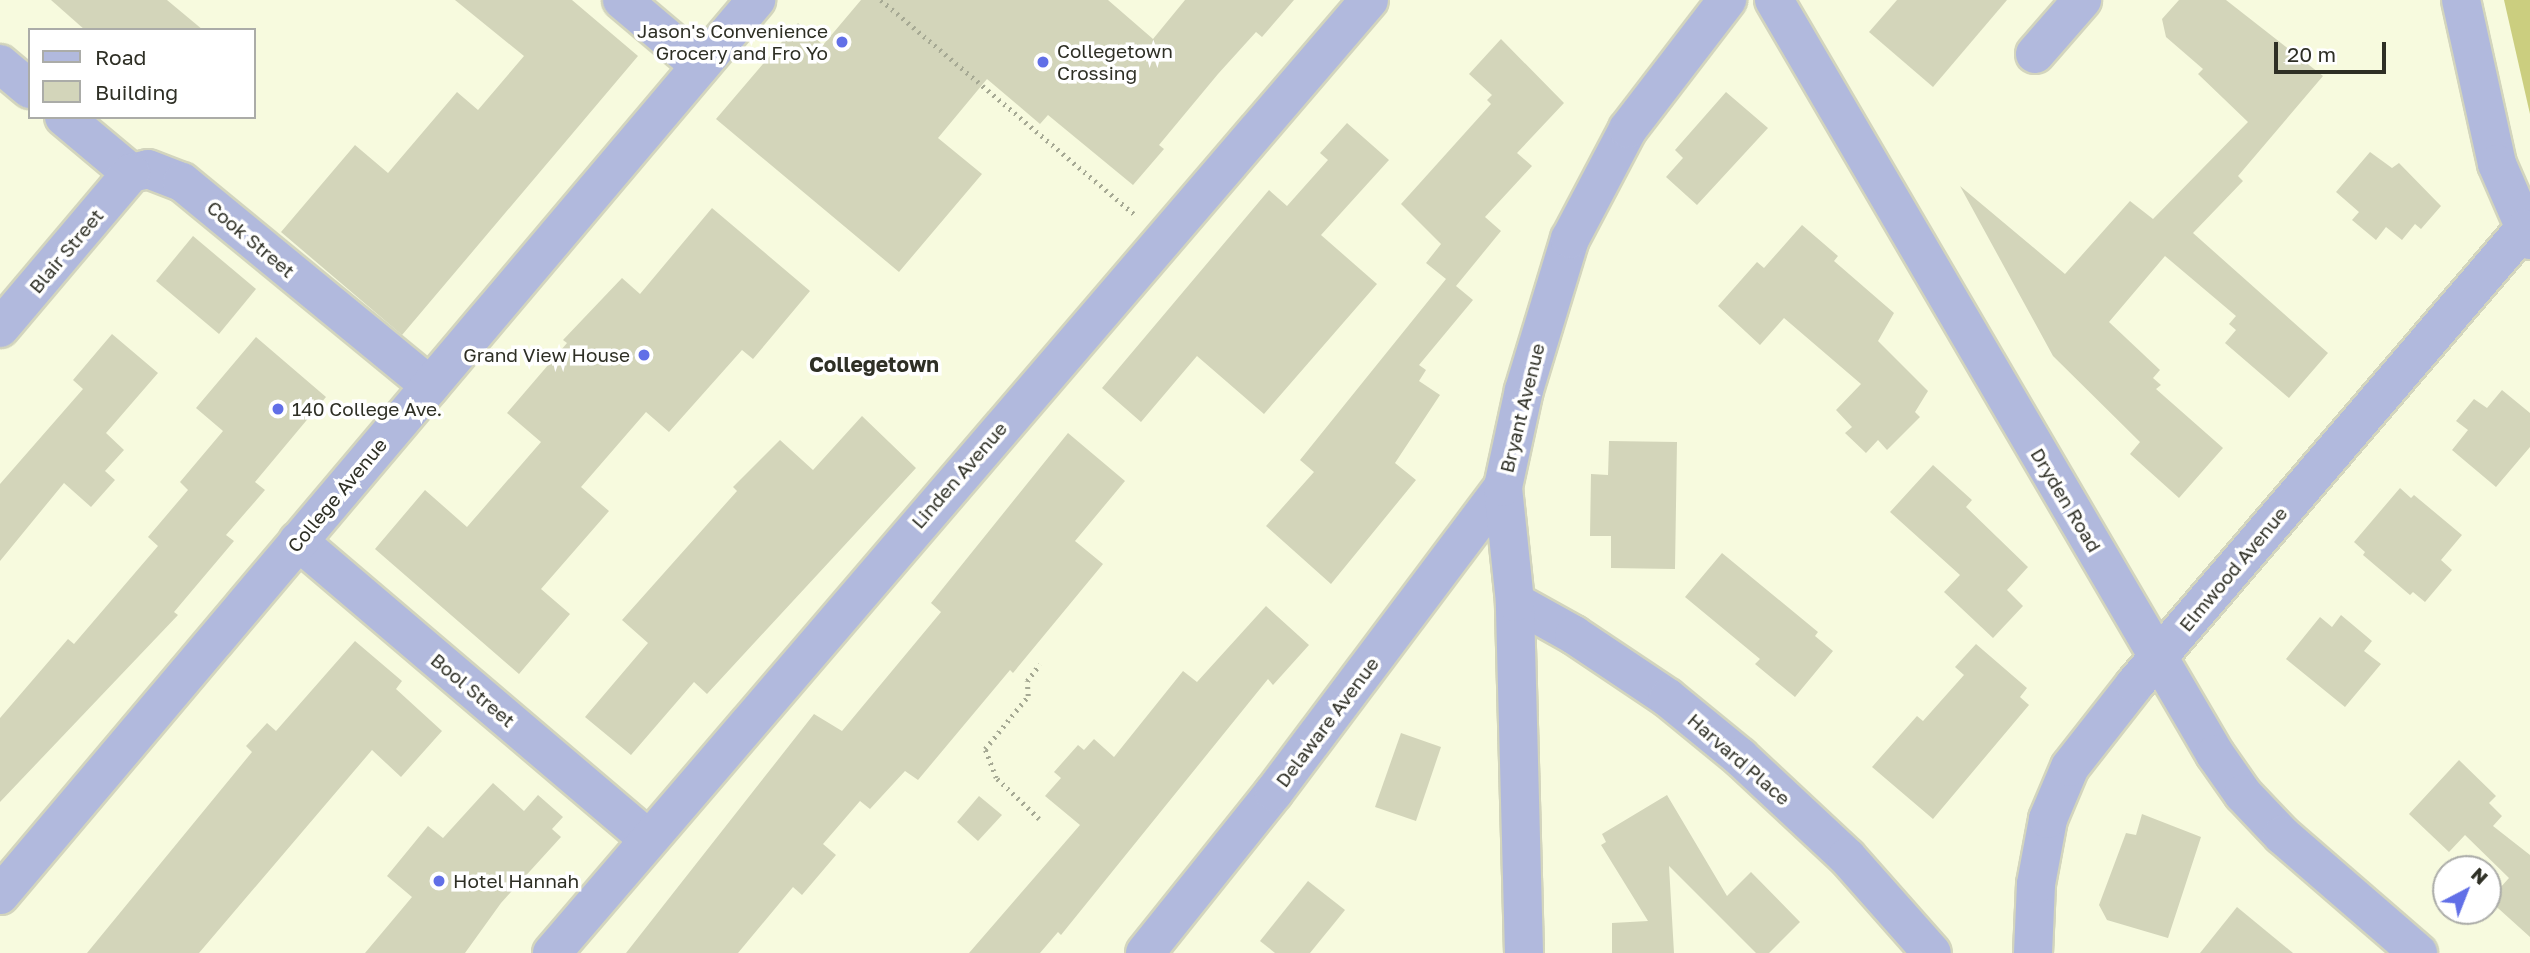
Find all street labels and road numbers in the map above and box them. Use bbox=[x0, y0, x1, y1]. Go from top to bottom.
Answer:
street label: Cook Street bbox=[203, 196, 299, 282]
street label: Blair Street bbox=[24, 204, 108, 298]
street label: Bryant Avenue bbox=[1495, 341, 1549, 475]
street label: Linden Avenue bbox=[907, 417, 1011, 533]
street label: College Avenue bbox=[283, 433, 391, 557]
street label: Dryden Road bbox=[2026, 444, 2106, 556]
street label: Elmwood Avenue bbox=[2174, 502, 2292, 636]
street label: Bool Street bbox=[426, 648, 520, 732]
street label: Delaware Avenue bbox=[1271, 653, 1383, 791]
street label: Harvard Place bbox=[1683, 708, 1795, 810]

